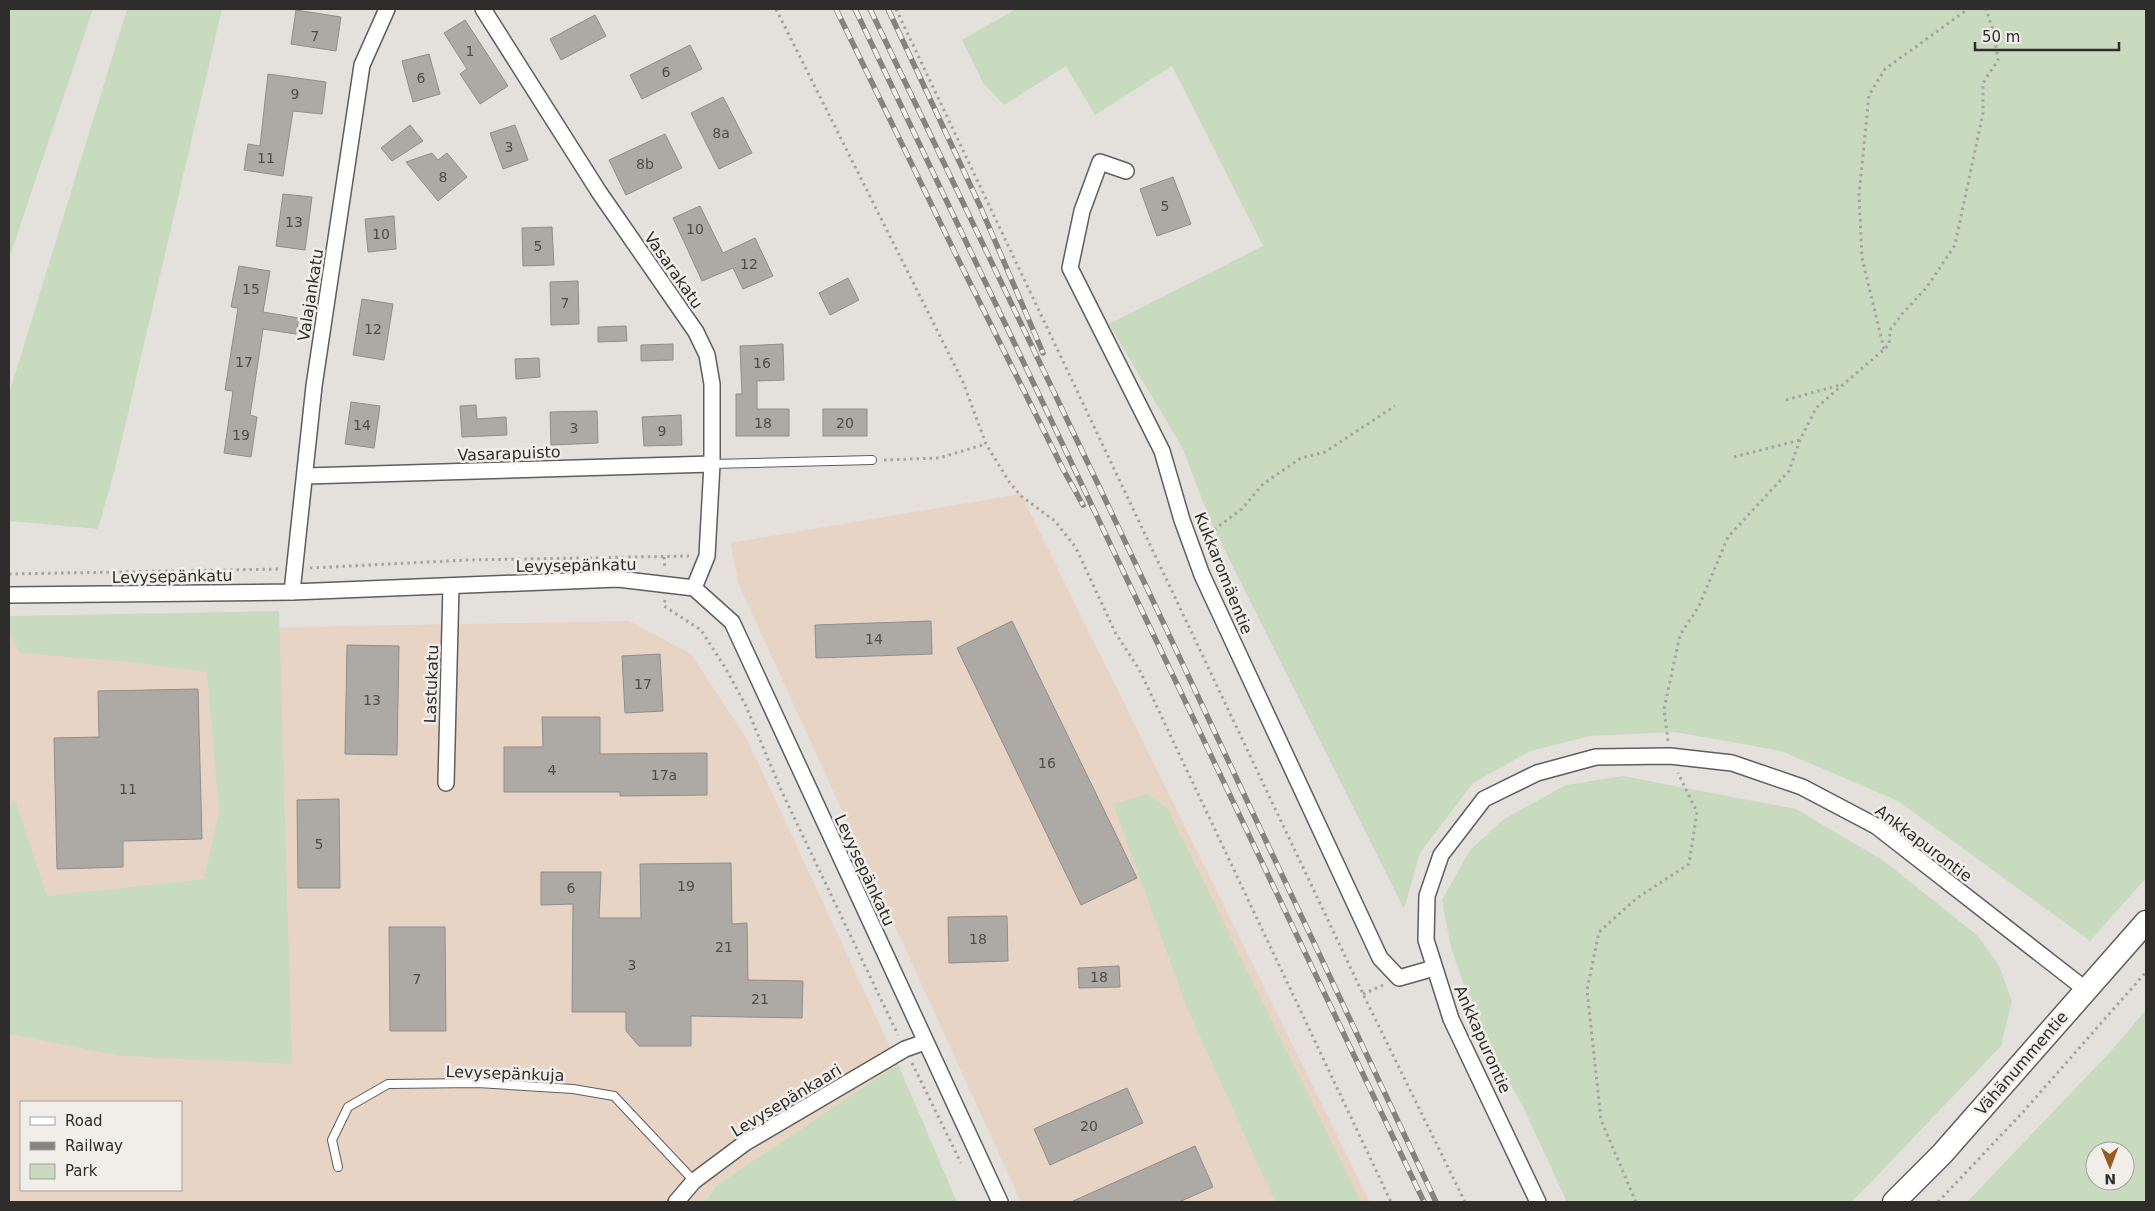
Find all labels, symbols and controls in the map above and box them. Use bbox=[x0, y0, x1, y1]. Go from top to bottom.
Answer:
scale bar bbox=[1975, 20, 2119, 52]
house number: 7 bbox=[311, 28, 319, 44]
text: 50 m bbox=[1982, 28, 2020, 46]
house number: 1 bbox=[466, 43, 474, 59]
house number: 6 bbox=[662, 64, 671, 80]
house number: 6 bbox=[417, 70, 426, 86]
house number: 9 bbox=[291, 86, 299, 102]
house number: 8a bbox=[712, 125, 730, 141]
house number: 3 bbox=[505, 139, 513, 155]
house number: 11 bbox=[257, 150, 275, 166]
house number: 8b bbox=[636, 156, 654, 172]
house number: 8 bbox=[439, 169, 447, 185]
house number: 5 bbox=[1161, 198, 1169, 214]
house number: 13 bbox=[285, 214, 303, 230]
house number: 10 bbox=[686, 221, 704, 237]
house number: 10 bbox=[372, 226, 390, 242]
street label: Vasarakatu bbox=[640, 228, 707, 312]
house number: 5 bbox=[534, 238, 542, 254]
street label: Valajankatu bbox=[294, 247, 327, 343]
house number: 12 bbox=[740, 256, 758, 272]
house number: 15 bbox=[242, 281, 260, 297]
house number: 7 bbox=[561, 295, 569, 311]
house number: 12 bbox=[364, 321, 382, 337]
house number: 17 bbox=[235, 354, 253, 370]
house number: 16 bbox=[753, 355, 771, 371]
house number: 18 bbox=[754, 415, 772, 431]
house number: 20 bbox=[836, 415, 854, 431]
house number: 14 bbox=[353, 417, 371, 433]
house number: 3 bbox=[570, 420, 578, 436]
house number: 9 bbox=[658, 423, 666, 439]
house number: 19 bbox=[232, 427, 250, 443]
street label: Vasarapuisto bbox=[457, 442, 561, 465]
street label: Kukkaromäentie bbox=[1190, 509, 1257, 637]
street label: Levysepänkatu bbox=[515, 555, 637, 576]
street label: Levysepänkatu bbox=[111, 566, 233, 587]
house number: 14 bbox=[865, 631, 883, 647]
street label: Lastukatu bbox=[421, 644, 442, 724]
house number: 17 bbox=[634, 676, 652, 692]
house number: 13 bbox=[363, 692, 381, 708]
house number: 16 bbox=[1038, 755, 1056, 771]
house number: 4 bbox=[548, 762, 557, 778]
house number: 17a bbox=[651, 767, 677, 783]
house number: 11 bbox=[119, 781, 137, 797]
street label: Ankkapurontie bbox=[1872, 801, 1976, 886]
street label: Levysepänkatu bbox=[830, 811, 899, 929]
house number: 5 bbox=[315, 836, 323, 852]
house number: 19 bbox=[677, 878, 695, 894]
house number: 6 bbox=[567, 880, 576, 896]
house number: 18 bbox=[969, 931, 987, 947]
house number: 21 bbox=[715, 939, 733, 955]
house number: 3 bbox=[628, 957, 636, 973]
house number: 18 bbox=[1090, 969, 1108, 985]
house number: 7 bbox=[413, 971, 421, 987]
street label: Ankkapurontie bbox=[1450, 982, 1515, 1096]
house number: 21 bbox=[751, 991, 769, 1007]
street label: Vähänummentie bbox=[1971, 1007, 2072, 1119]
street label: Levysepänkaari bbox=[728, 1060, 845, 1141]
street label: Levysepänkuja bbox=[445, 1062, 565, 1085]
legend bbox=[20, 1101, 182, 1191]
text: Road bbox=[65, 1112, 103, 1130]
house number: 20 bbox=[1080, 1118, 1098, 1134]
text: Railway bbox=[65, 1137, 123, 1155]
north arrow bbox=[2085, 1141, 2135, 1191]
text: Park bbox=[65, 1162, 98, 1180]
text: N bbox=[2104, 1171, 2116, 1187]

